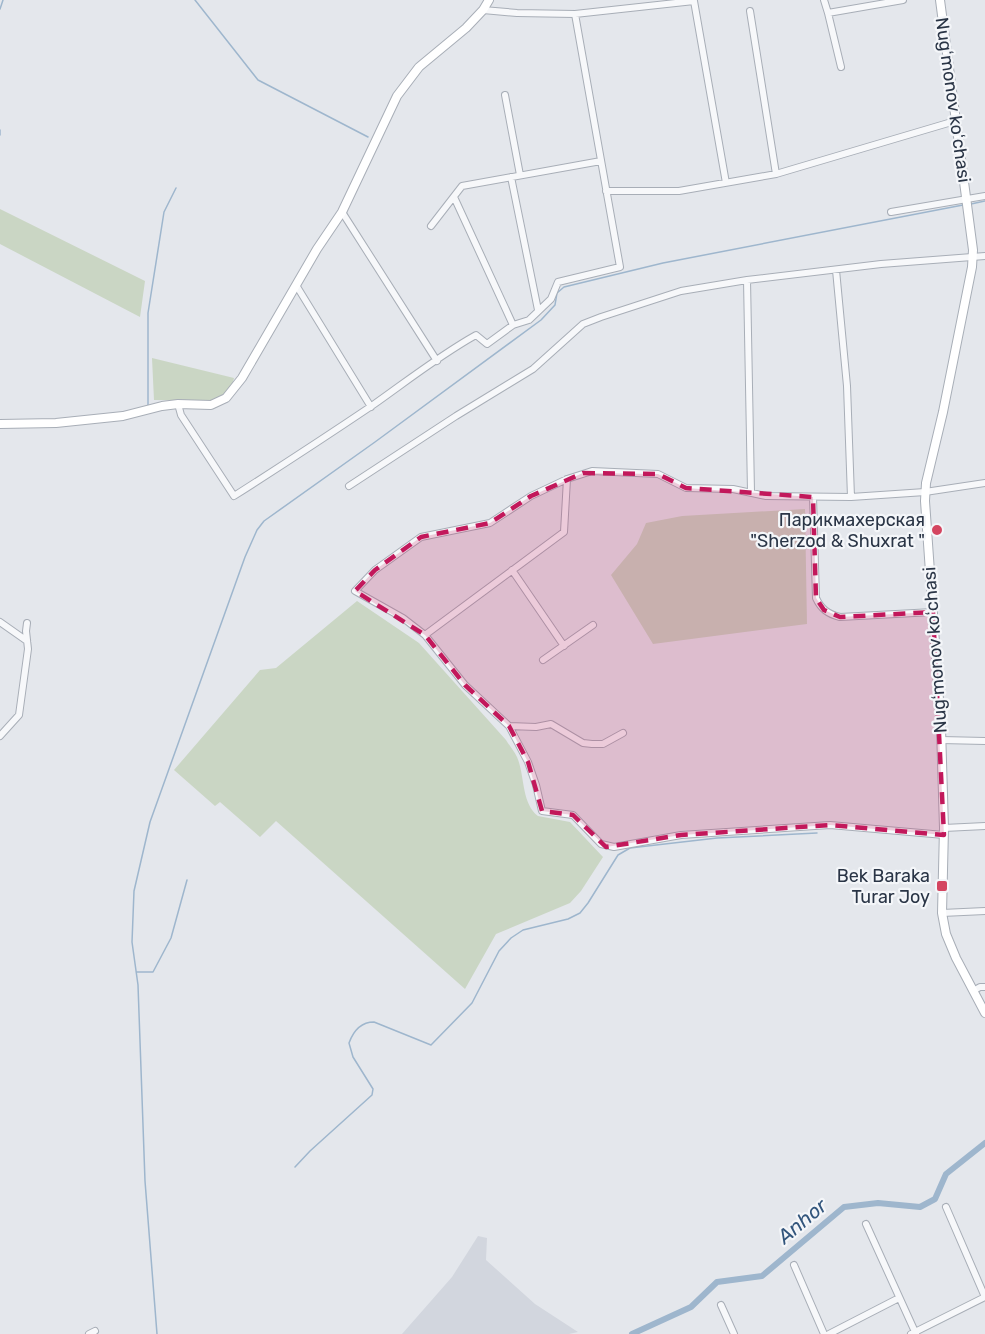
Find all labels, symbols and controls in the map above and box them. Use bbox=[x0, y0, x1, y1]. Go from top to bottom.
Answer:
street label: Nugʻmonov koʻchasi bbox=[931, 16, 975, 184]
place label: Парикмахерская "Sherzod & Shuxrat " bbox=[750, 509, 925, 552]
marker: Парикмахерская "Sherzod & Shuxrat " bbox=[930, 523, 944, 537]
street label: Nugʻmonov koʻchasi bbox=[918, 566, 952, 734]
place label: Bek Baraka Turar Joy bbox=[837, 865, 930, 908]
marker: Bek Baraka Turar Joy bbox=[935, 879, 949, 893]
water label: Anhor bbox=[772, 1193, 833, 1249]

